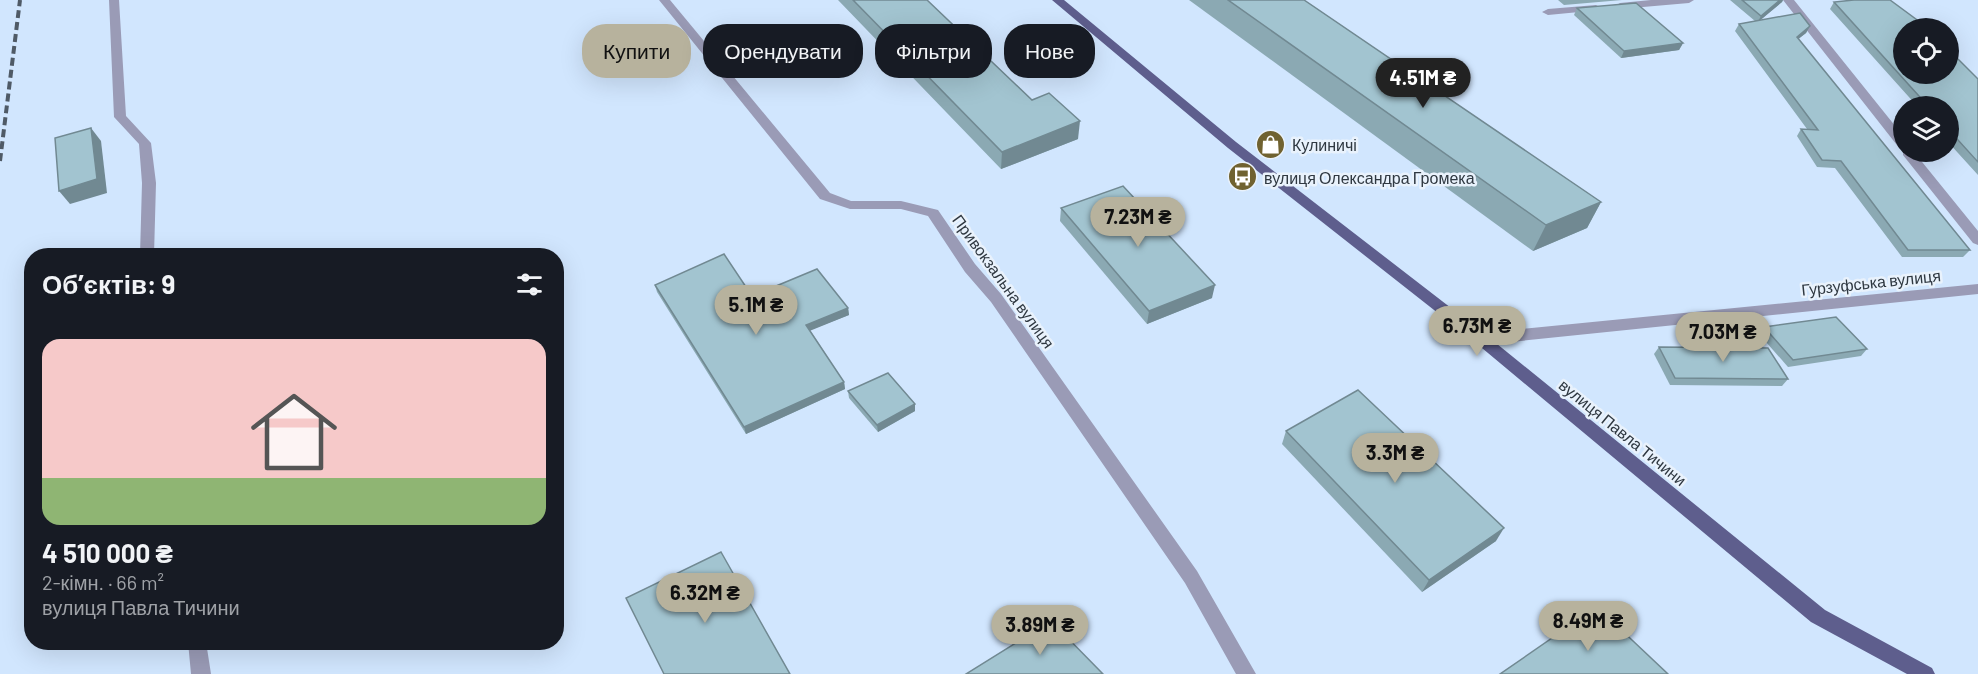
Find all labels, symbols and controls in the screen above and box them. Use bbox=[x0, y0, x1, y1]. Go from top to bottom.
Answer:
map controls bbox=[1893, 18, 1959, 162]
button: locate bbox=[1893, 18, 1959, 84]
chip: Купити bbox=[582, 24, 691, 78]
chip: Орендувати bbox=[703, 24, 863, 78]
chip: Фільтри bbox=[875, 24, 992, 78]
chip: Нове bbox=[1004, 24, 1095, 78]
pin: 4.51M ₴ bbox=[1368, 58, 1478, 109]
text: 4.51M ₴ bbox=[1390, 65, 1456, 89]
button: layers bbox=[1893, 96, 1959, 162]
shop icon: Кулиничі bbox=[1255, 128, 1287, 160]
place label: Кулиничі bbox=[1292, 135, 1357, 154]
bus stop icon: вулиця Олександра Громека bbox=[1227, 161, 1259, 193]
place label: вулиця Олександра Громека bbox=[1264, 168, 1475, 187]
pin: 7.23M ₴ bbox=[1083, 197, 1193, 248]
text: 7.23M ₴ bbox=[1104, 204, 1172, 228]
street label: Привокзальна вулиця bbox=[949, 210, 1059, 352]
street label: Гурзуфська вулиця bbox=[1800, 265, 1942, 299]
text: Об’єктів: 9 bbox=[42, 268, 175, 299]
icon: filters bbox=[513, 268, 546, 301]
pin: 5.1M ₴ bbox=[707, 285, 805, 336]
text: 5.1M ₴ bbox=[729, 292, 783, 316]
pin: 6.73M ₴ bbox=[1422, 306, 1532, 357]
pin: 7.03M ₴ bbox=[1668, 312, 1778, 363]
text: 6.73M ₴ bbox=[1443, 313, 1511, 337]
text: 7.03M ₴ bbox=[1689, 319, 1757, 343]
street label: вулиця Павла Тичини bbox=[1556, 375, 1690, 489]
icon: home bbox=[240, 378, 348, 486]
pin: 3.3M ₴ bbox=[1346, 433, 1444, 484]
text: 3.3M ₴ bbox=[1366, 440, 1424, 464]
text: 4 510 000 ₴ bbox=[42, 537, 173, 568]
text: 2-кімн. · 66 m² bbox=[42, 570, 164, 594]
pin: 6.32M ₴ bbox=[650, 573, 760, 624]
text: 6.32M ₴ bbox=[670, 580, 740, 604]
text: вулиця Павла Тичини bbox=[42, 595, 240, 619]
pin: 8.49M ₴ bbox=[1533, 601, 1643, 652]
pin: 3.89M ₴ bbox=[985, 605, 1095, 656]
text: 8.49M ₴ bbox=[1553, 608, 1623, 632]
text: 3.89M ₴ bbox=[1005, 612, 1075, 636]

